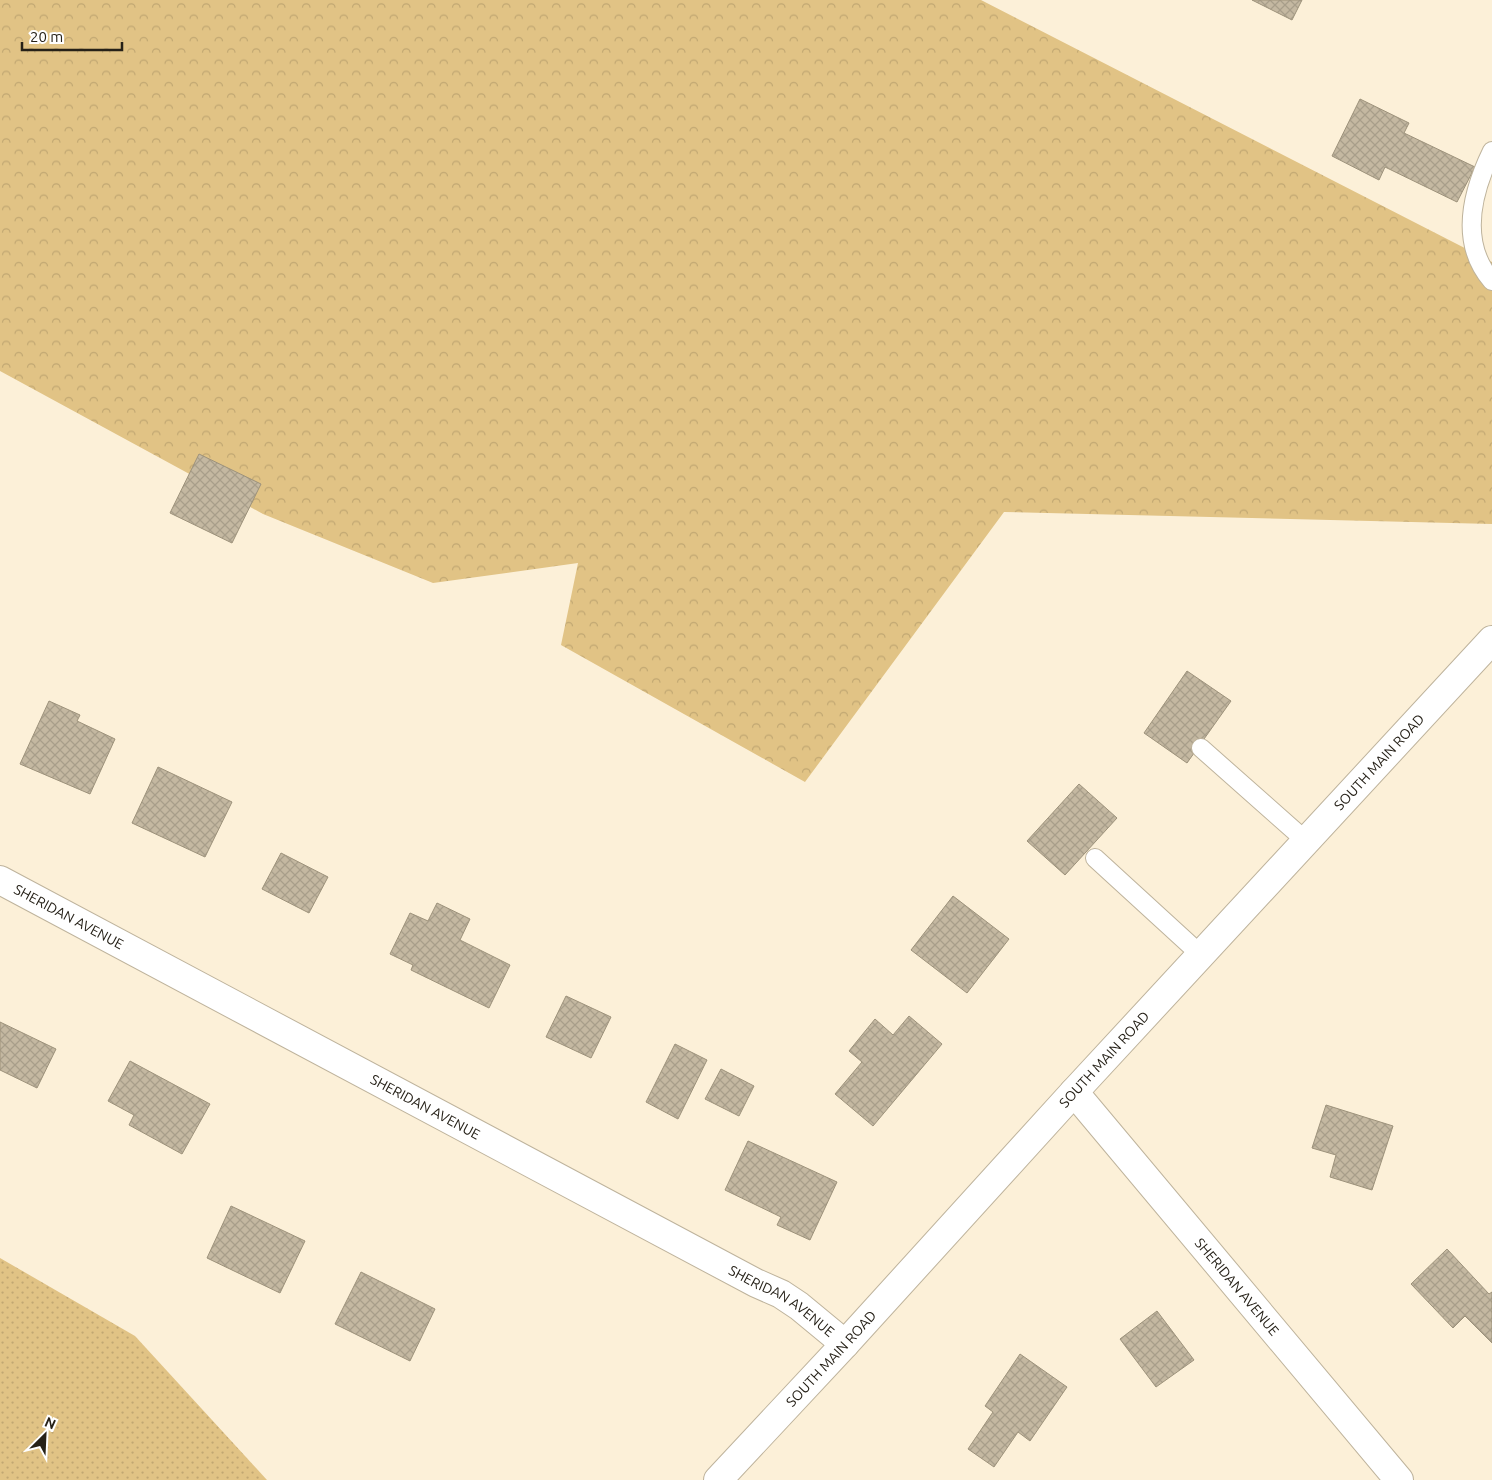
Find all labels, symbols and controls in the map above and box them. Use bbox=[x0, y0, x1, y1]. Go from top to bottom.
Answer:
scale bar bbox=[22, 20, 122, 52]
text: 20 m bbox=[30, 28, 63, 45]
street label: SOUTH MAIN ROAD bbox=[1331, 711, 1428, 813]
street label: SHERIDAN AVENUE bbox=[11, 881, 127, 952]
street label: SOUTH MAIN ROAD bbox=[1056, 1008, 1153, 1111]
street label: SHERIDAN AVENUE bbox=[368, 1071, 483, 1143]
street label: SHERIDAN AVENUE bbox=[1192, 1235, 1282, 1339]
street label: SHERIDAN AVENUE bbox=[726, 1262, 838, 1340]
street label: SOUTH MAIN ROAD bbox=[783, 1307, 880, 1410]
north arrow bbox=[20, 1410, 70, 1460]
text: N bbox=[42, 1414, 58, 1433]

